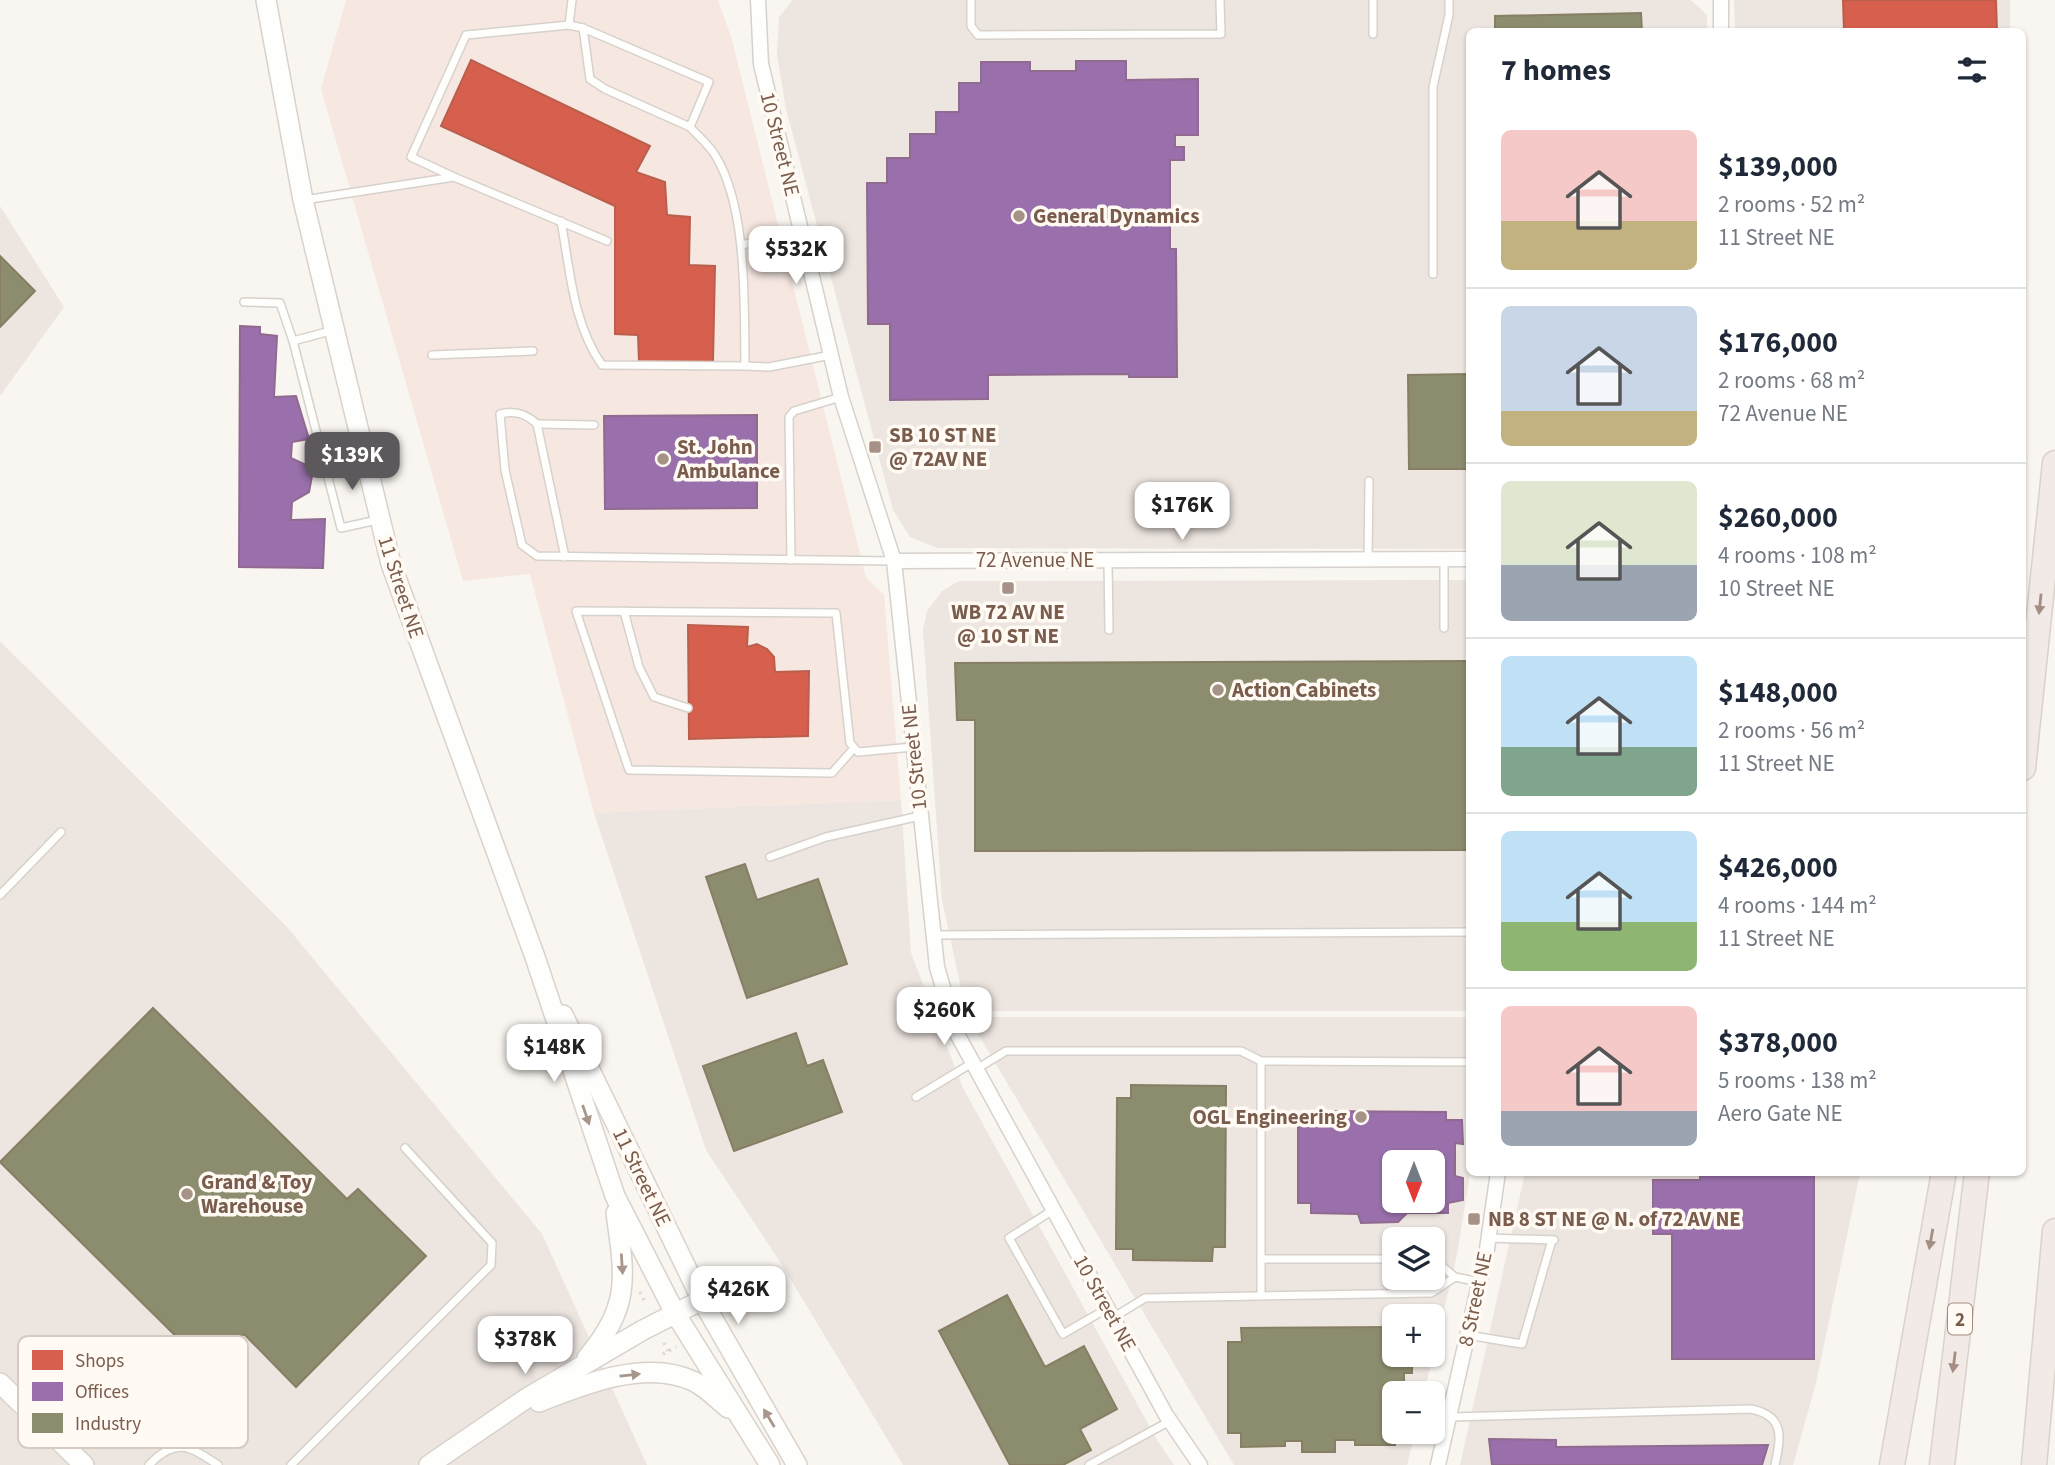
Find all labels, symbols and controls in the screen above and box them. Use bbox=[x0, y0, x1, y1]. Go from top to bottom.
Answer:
text: 7 homes bbox=[1501, 49, 1611, 92]
icon: filters bbox=[1953, 51, 1991, 89]
street label: 10 Street NE bbox=[753, 89, 807, 199]
text: $139,000 bbox=[1718, 145, 1838, 188]
icon: home bbox=[1557, 158, 1641, 242]
text: 2 rooms · 52 m² bbox=[1718, 188, 1865, 221]
place label: General Dynamics bbox=[1033, 201, 1199, 231]
marker: General Dynamics bbox=[1011, 208, 1027, 224]
text: 11 Street NE bbox=[1718, 221, 1835, 254]
pin: $532K bbox=[747, 226, 845, 286]
text: $532K bbox=[765, 232, 827, 265]
text: $176,000 bbox=[1718, 321, 1838, 364]
icon: home bbox=[1557, 334, 1641, 418]
text: 2 rooms · 68 m² bbox=[1718, 364, 1865, 397]
text: 72 Avenue NE bbox=[1718, 397, 1848, 430]
place label: SB 10 ST NE @ 72AV NE bbox=[889, 420, 997, 474]
place label: St. John Ambulance bbox=[676, 432, 780, 486]
pin: $139K bbox=[303, 433, 401, 492]
text: $139K bbox=[321, 438, 383, 471]
marker: SB 10 ST NE @ 72AV NE bbox=[867, 439, 883, 455]
marker: St. John Ambulance bbox=[655, 451, 671, 467]
pin: $176K bbox=[1133, 482, 1231, 542]
text: $176K bbox=[1151, 488, 1213, 521]
text: $260,000 bbox=[1718, 496, 1838, 539]
icon: home bbox=[1557, 509, 1641, 593]
street label: 11 Street NE bbox=[370, 532, 432, 642]
text: 4 rooms · 108 m² bbox=[1718, 539, 1877, 572]
street label: 72 Avenue NE bbox=[976, 545, 1094, 575]
text: 10 Street NE bbox=[1718, 572, 1835, 605]
marker: WB 72 AV NE @ 10 ST NE bbox=[1000, 580, 1016, 596]
one-way arrow bbox=[2034, 593, 2045, 615]
place label: WB 72 AV NE @ 10 ST NE bbox=[951, 597, 1065, 651]
text: $148,000 bbox=[1718, 671, 1838, 714]
place label: Action Cabinets bbox=[1231, 675, 1376, 705]
marker: Action Cabinets bbox=[1210, 682, 1226, 698]
icon: home bbox=[1557, 684, 1641, 768]
street label: 10 Street NE bbox=[894, 702, 934, 812]
text: 2 rooms · 56 m² bbox=[1718, 714, 1865, 747]
text: 11 Street NE bbox=[1718, 747, 1835, 780]
text: $426,000 bbox=[1718, 846, 1838, 889]
icon: home bbox=[1557, 859, 1641, 943]
text: 4 rooms · 144 m² bbox=[1718, 889, 1877, 922]
text: 11 Street NE bbox=[1718, 922, 1835, 955]
pin: $260K bbox=[895, 988, 993, 1047]
text: $260K bbox=[913, 993, 975, 1026]
text: $378,000 bbox=[1718, 1021, 1838, 1064]
pin: $148K bbox=[505, 1024, 603, 1084]
text: $148K bbox=[523, 1030, 585, 1063]
icon: home bbox=[1557, 1034, 1641, 1118]
text: 5 rooms · 138 m² bbox=[1718, 1064, 1877, 1097]
text: Aero Gate NE bbox=[1718, 1097, 1843, 1130]
place label: OGL Engineering bbox=[1192, 1102, 1347, 1132]
one-way arrow bbox=[581, 1105, 591, 1126]
marker: OGL Engineering bbox=[1353, 1109, 1369, 1125]
street label: 11 Street NE bbox=[605, 1123, 679, 1231]
north arrow bbox=[1382, 1150, 1446, 1213]
map controls bbox=[1382, 1150, 1445, 1444]
place label: Grand & Toy Warehouse bbox=[201, 1167, 312, 1221]
marker: Grand & Toy Warehouse bbox=[179, 1186, 195, 1202]
place label: NB 8 ST NE @ N. of 72 AV NE bbox=[1488, 1204, 1741, 1234]
marker: NB 8 ST NE @ N. of 72 AV NE bbox=[1466, 1211, 1482, 1227]
button: layers bbox=[1382, 1227, 1445, 1290]
one-way arrow bbox=[1925, 1228, 1936, 1250]
street label: 10 Street NE bbox=[1066, 1249, 1144, 1357]
street label: 8 Street NE bbox=[1450, 1249, 1500, 1349]
one-way arrow bbox=[617, 1253, 628, 1275]
pin: $426K bbox=[689, 1266, 787, 1326]
text: $426K bbox=[707, 1272, 769, 1305]
road number: 2 bbox=[1948, 1303, 1972, 1334]
button: + bbox=[1382, 1304, 1445, 1367]
pin: $378K bbox=[476, 1316, 574, 1376]
text: $378K bbox=[494, 1322, 556, 1355]
legend bbox=[18, 1336, 248, 1448]
text: Shops bbox=[75, 1348, 124, 1375]
one-way arrow bbox=[1949, 1351, 1960, 1373]
one-way arrow bbox=[619, 1369, 641, 1380]
text: Offices bbox=[75, 1379, 129, 1406]
button: − bbox=[1382, 1381, 1445, 1444]
one-way arrow bbox=[763, 1408, 775, 1427]
text: Industry bbox=[75, 1411, 141, 1438]

